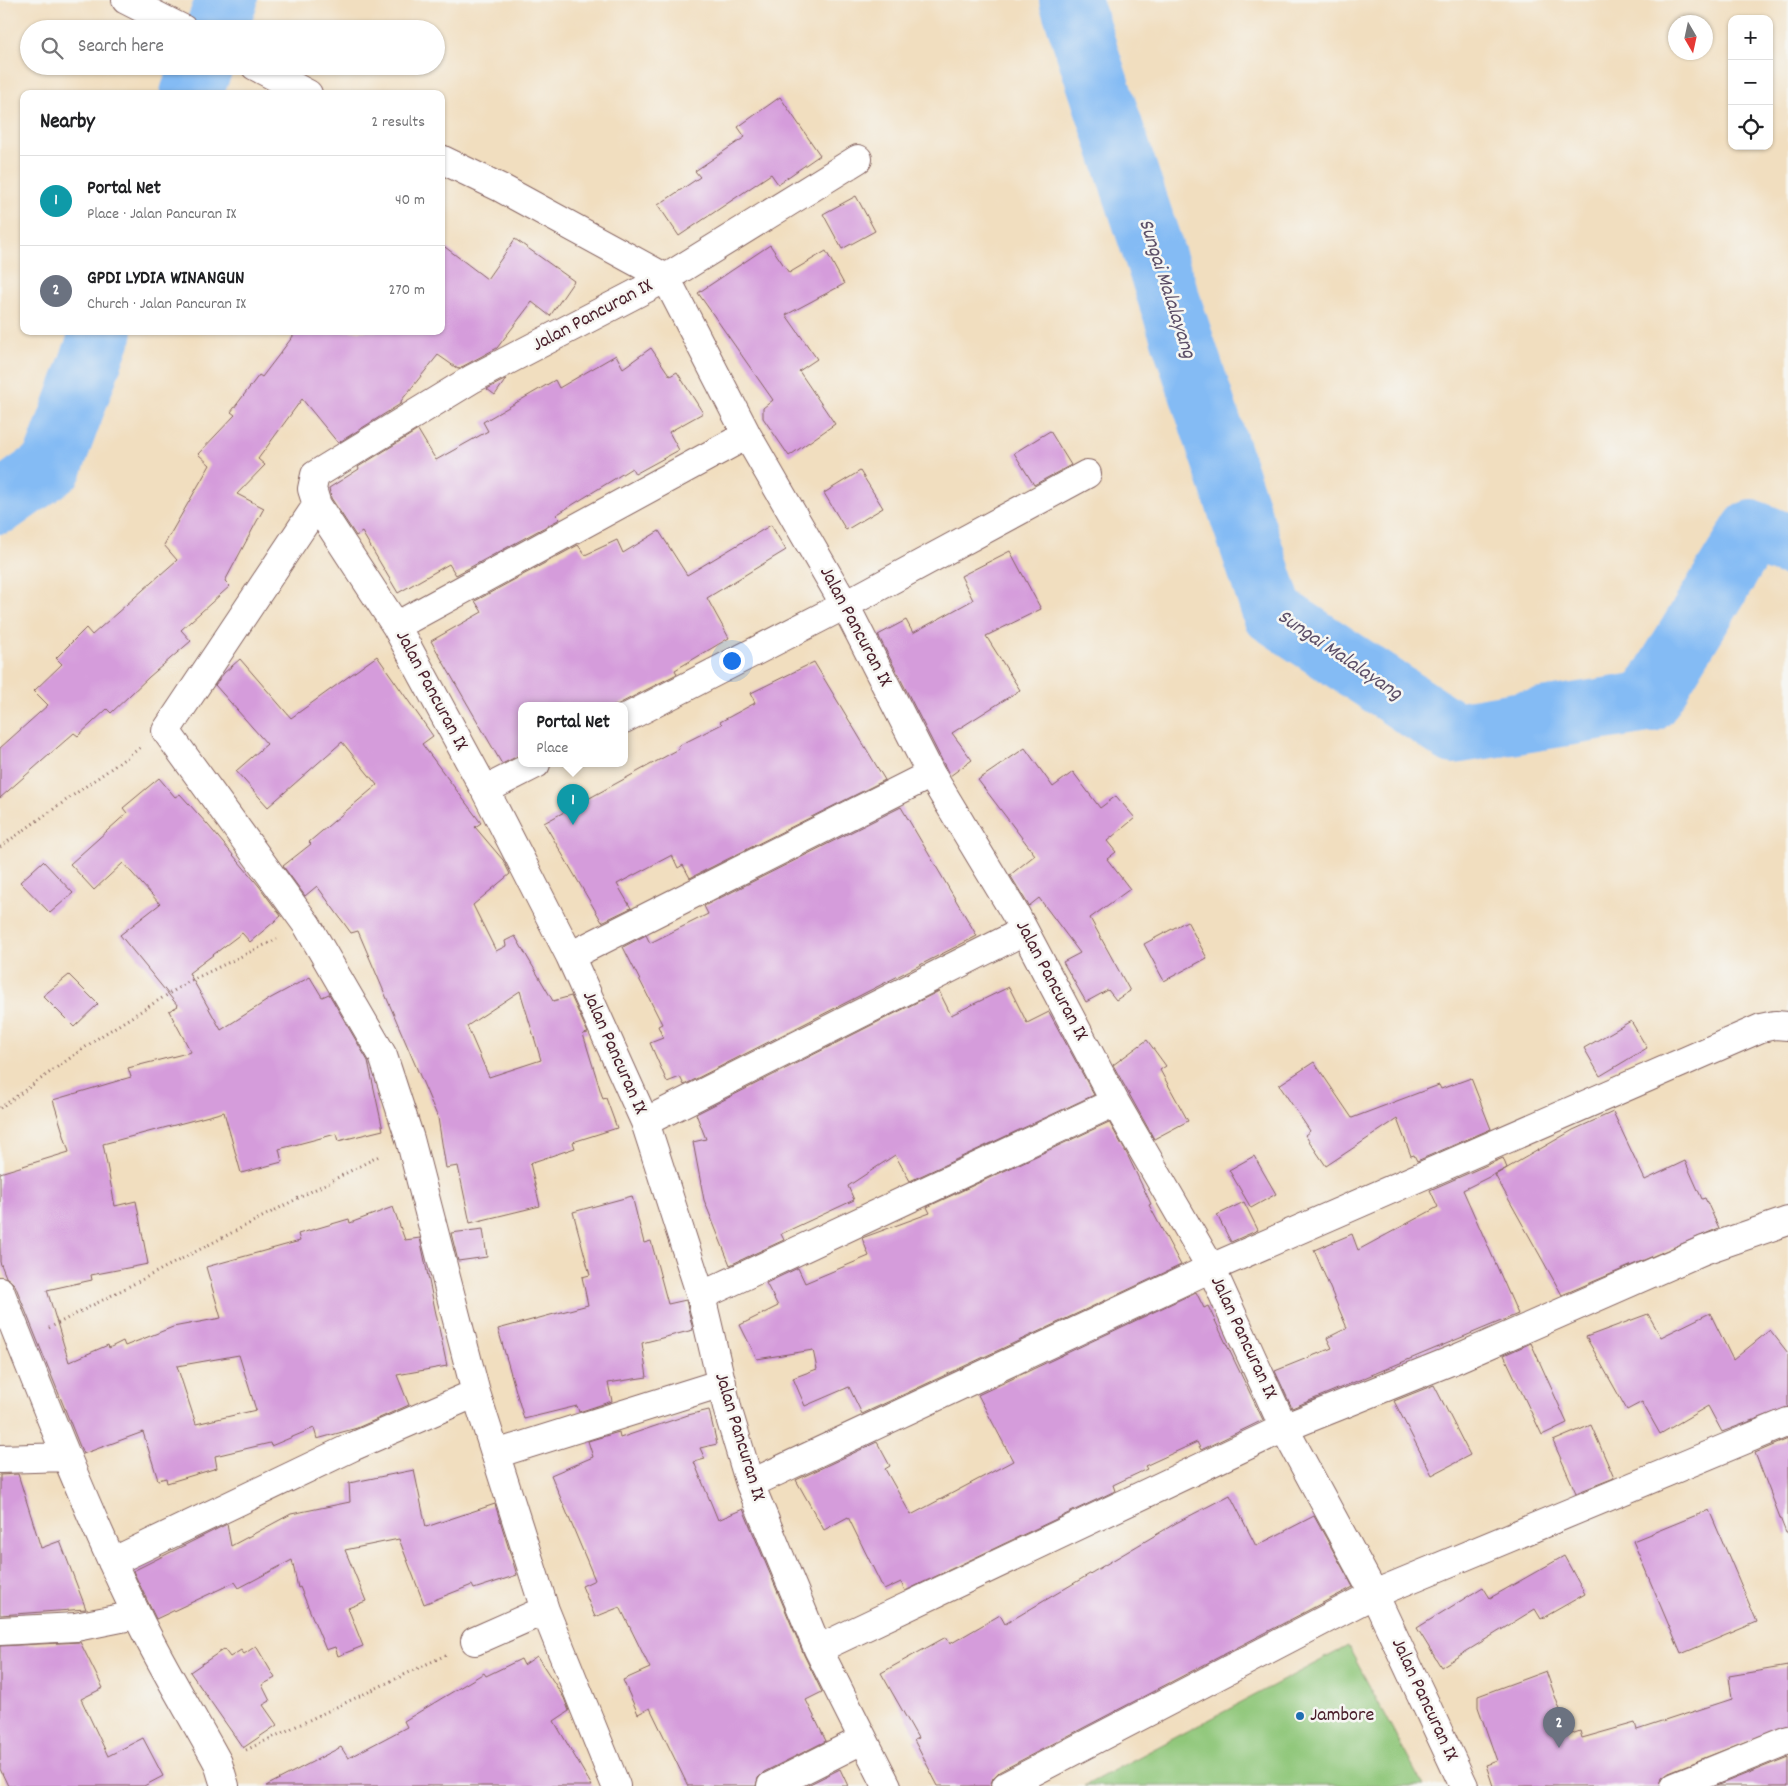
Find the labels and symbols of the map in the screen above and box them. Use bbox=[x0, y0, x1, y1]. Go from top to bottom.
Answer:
north arrow bbox=[1668, 15, 1713, 60]
water label: Sungai Malalayang bbox=[1129, 215, 1203, 363]
street label: Jalan Pancuran IX bbox=[528, 272, 658, 360]
street label: Jalan Pancuran IX bbox=[811, 562, 899, 692]
water label: Sungai Malalayang bbox=[1271, 603, 1408, 709]
street label: Jalan Pancuran IX bbox=[387, 626, 475, 756]
your location bbox=[719, 648, 745, 674]
pin: 1 bbox=[557, 784, 589, 825]
street label: Jalan Pancuran IX bbox=[1007, 916, 1095, 1046]
street label: Jalan Pancuran IX bbox=[574, 987, 654, 1119]
street label: Jalan Pancuran IX bbox=[1202, 1272, 1284, 1404]
street label: Jalan Pancuran IX bbox=[706, 1369, 772, 1505]
street label: Jalan Pancuran IX bbox=[1383, 1634, 1465, 1766]
place label: Jambore bbox=[1310, 1702, 1374, 1730]
pin: 2 bbox=[1543, 1707, 1575, 1748]
marker: Jambore bbox=[1294, 1710, 1306, 1722]

